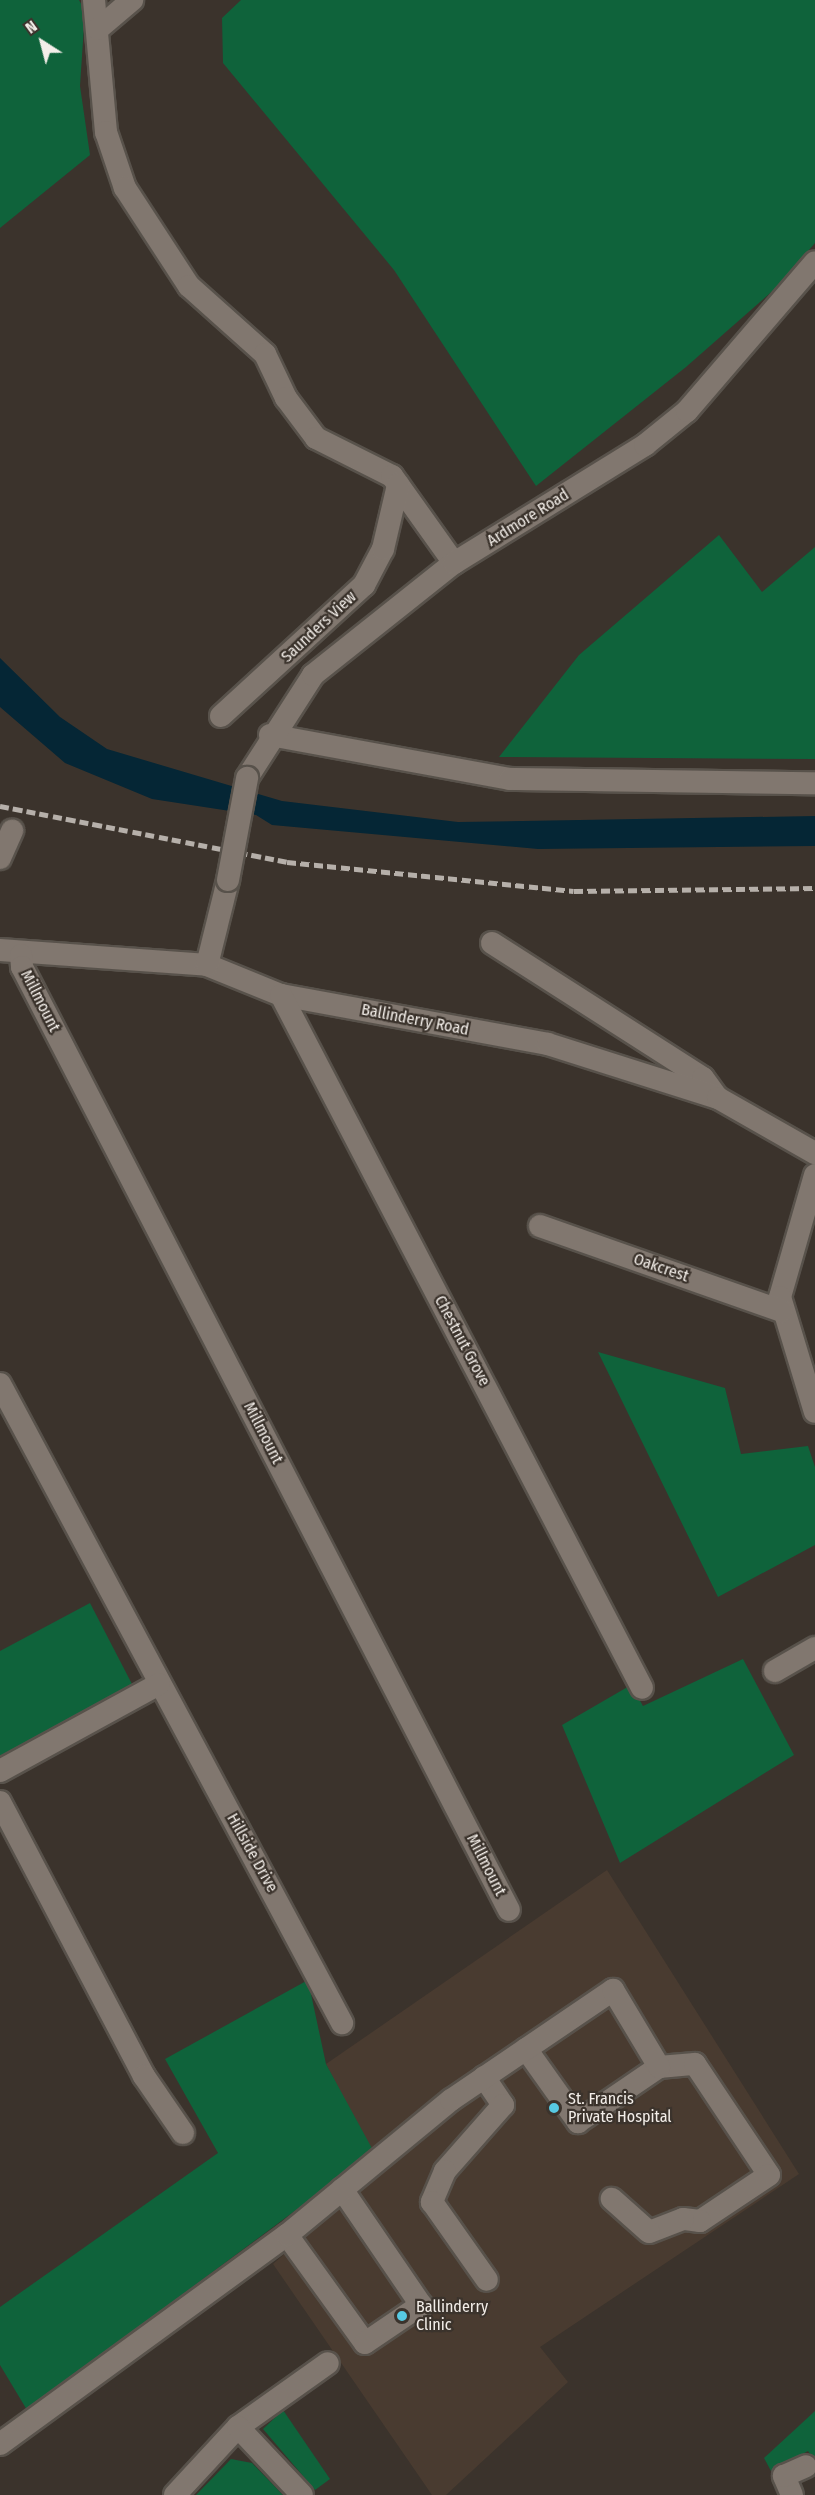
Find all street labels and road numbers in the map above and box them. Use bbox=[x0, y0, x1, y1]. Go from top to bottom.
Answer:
street label: Ardmore Road bbox=[484, 485, 572, 551]
street label: Saunders View bbox=[278, 587, 360, 667]
street label: Millmount bbox=[16, 967, 64, 1035]
street label: Ballinderry Road bbox=[360, 1000, 470, 1040]
street label: Oakcrest bbox=[631, 1250, 691, 1286]
street label: Chestnut Grove bbox=[430, 1292, 494, 1390]
street label: Millmount bbox=[239, 1399, 287, 1467]
street label: Hillside Drive bbox=[222, 1810, 282, 1896]
street label: Millmount bbox=[462, 1831, 510, 1899]

